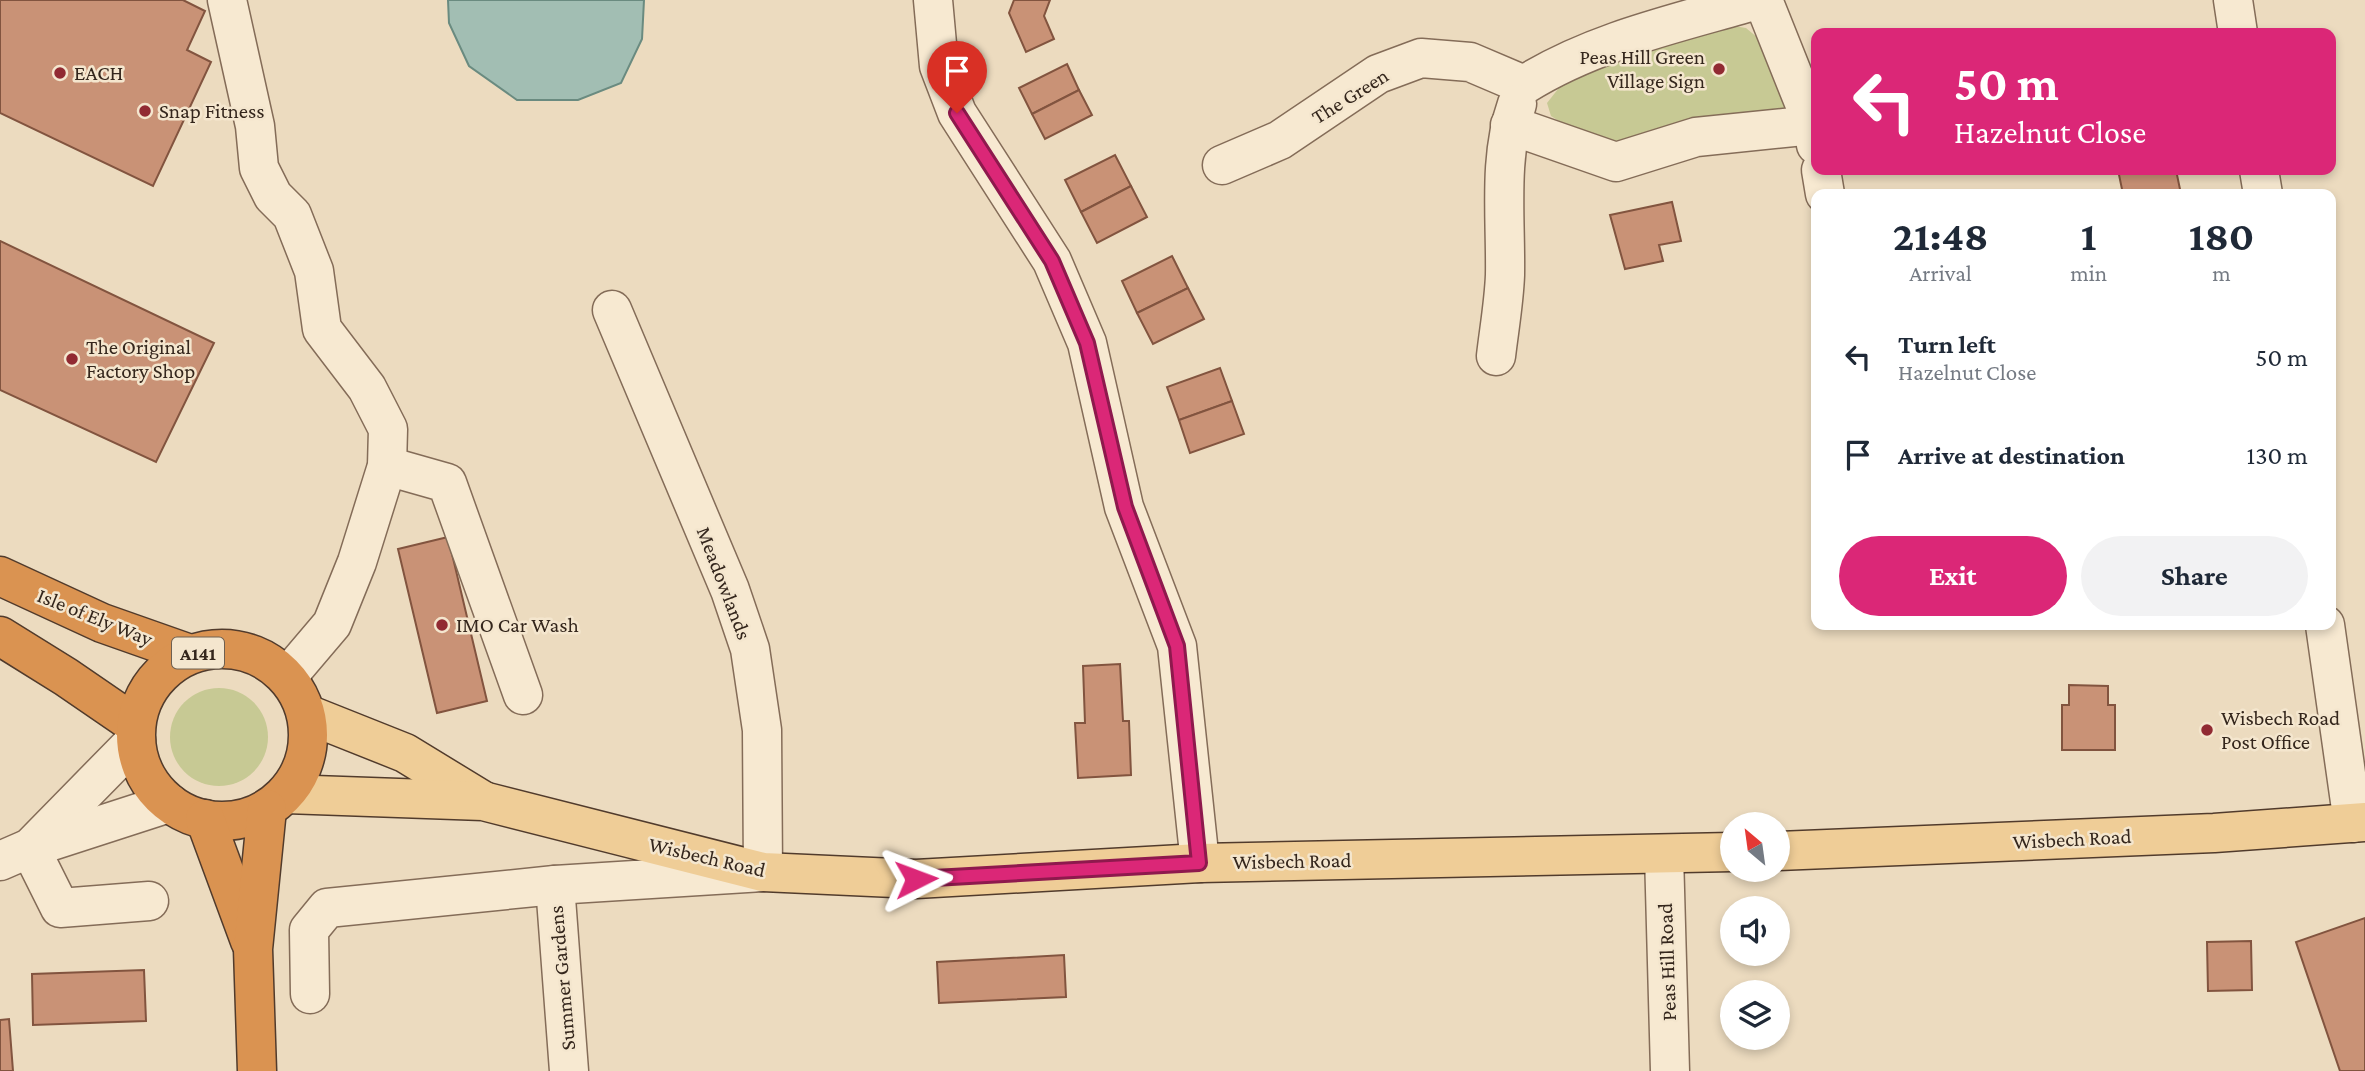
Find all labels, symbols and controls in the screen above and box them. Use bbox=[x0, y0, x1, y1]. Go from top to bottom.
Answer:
pin bbox=[927, 41, 987, 113]
place label: Peas Hill Green Village Sign bbox=[1579, 45, 1705, 93]
icon: arrive bbox=[938, 52, 976, 90]
icon: left bbox=[1839, 56, 1930, 147]
text: 50 m bbox=[1954, 56, 2059, 111]
place label: EACH bbox=[74, 61, 123, 85]
marker: Peas Hill Green Village Sign bbox=[1711, 61, 1727, 77]
street label: The Green bbox=[1307, 63, 1393, 129]
marker: EACH bbox=[52, 65, 68, 81]
place label: Snap Fitness bbox=[159, 99, 264, 123]
marker: Snap Fitness bbox=[137, 103, 153, 119]
text: Hazelnut Close bbox=[1954, 114, 2146, 150]
text: 21:48 bbox=[1893, 212, 1989, 259]
text: 1 bbox=[2081, 212, 2096, 259]
text: 180 bbox=[2189, 212, 2254, 259]
text: Arrival bbox=[1909, 260, 1972, 286]
text: min bbox=[2070, 260, 2107, 286]
text: m bbox=[2212, 260, 2231, 286]
text: Turn left bbox=[1898, 330, 1996, 359]
place label: The Original Factory Shop bbox=[86, 335, 195, 383]
icon: left bbox=[1839, 338, 1877, 376]
text: 50 m bbox=[2255, 343, 2308, 372]
marker: The Original Factory Shop bbox=[64, 351, 80, 367]
text: Hazelnut Close bbox=[1898, 359, 2036, 385]
icon: arrive bbox=[1839, 436, 1877, 474]
text: Arrive at destination bbox=[1898, 441, 2125, 470]
text: 130 m bbox=[2247, 441, 2308, 470]
street label: Meadowlands bbox=[691, 523, 757, 643]
button: Exit bbox=[1839, 536, 2067, 616]
button: Share bbox=[2081, 536, 2308, 616]
street label: Isle of Ely Way bbox=[34, 583, 156, 651]
place label: IMO Car Wash bbox=[456, 613, 579, 637]
marker: IMO Car Wash bbox=[434, 617, 450, 633]
road number: A141 bbox=[172, 638, 224, 668]
place label: Wisbech Road Post Office bbox=[2221, 706, 2340, 754]
marker: Wisbech Road Post Office bbox=[2199, 722, 2215, 738]
north arrow bbox=[1720, 812, 1790, 882]
map controls bbox=[1720, 812, 1790, 1050]
street label: Wisbech Road bbox=[2012, 824, 2132, 854]
street label: Wisbech Road bbox=[646, 832, 768, 882]
position arrow bbox=[879, 842, 953, 916]
street label: Wisbech Road bbox=[1232, 848, 1352, 874]
button: sound bbox=[1720, 896, 1790, 966]
street label: Peas Hill Road bbox=[1653, 903, 1681, 1021]
street label: Summer Gardens bbox=[544, 905, 580, 1051]
button: layers bbox=[1720, 980, 1790, 1050]

